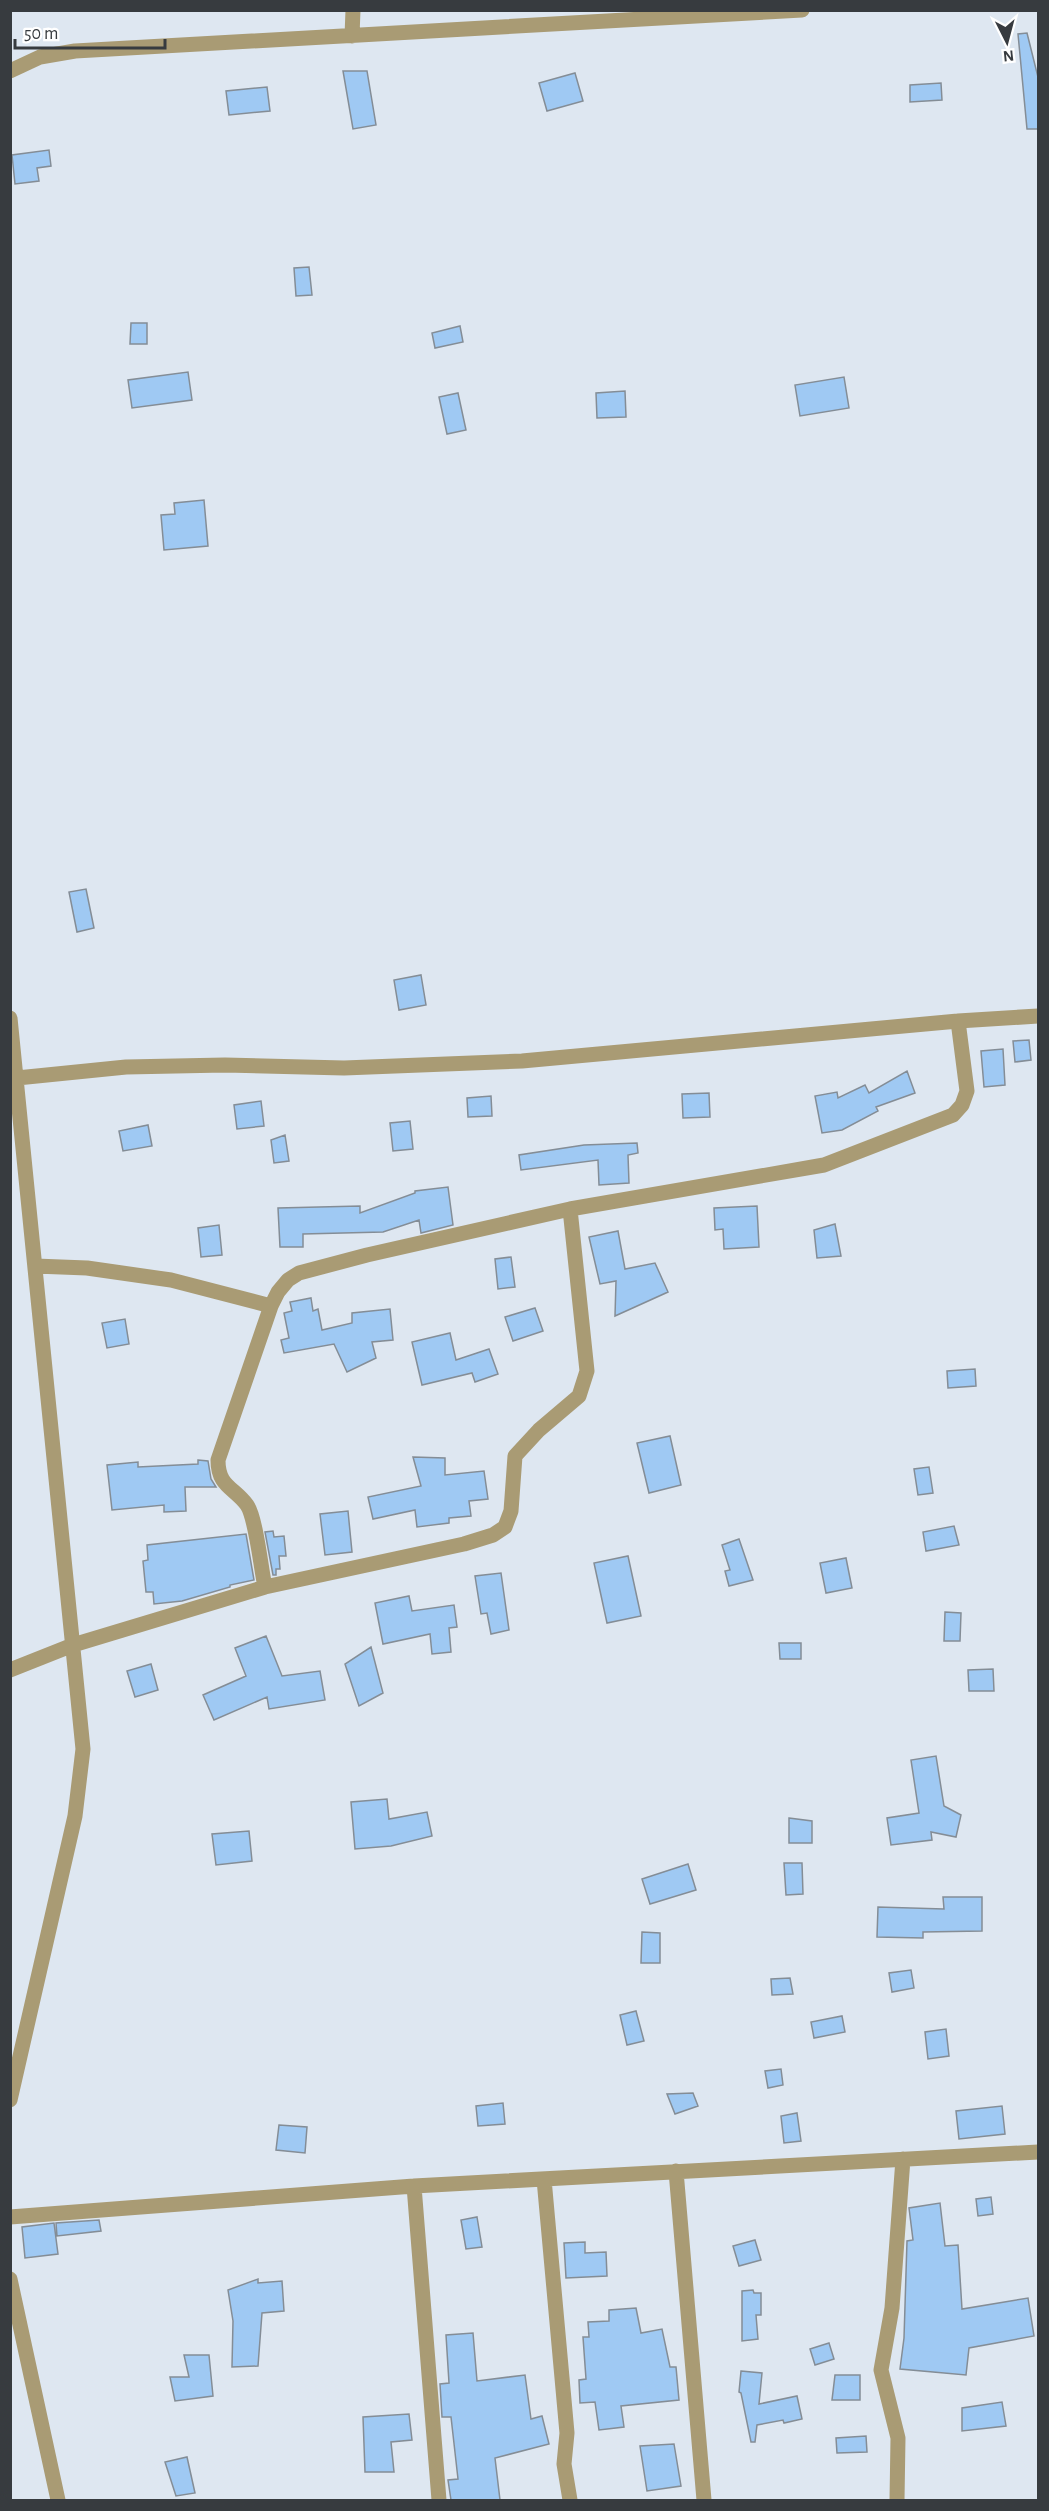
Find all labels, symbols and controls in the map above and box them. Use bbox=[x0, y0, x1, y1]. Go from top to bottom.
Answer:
scale bar bbox=[15, 12, 165, 50]
north arrow bbox=[977, 12, 1037, 72]
text: 50 m bbox=[24, 25, 58, 43]
text: N bbox=[1002, 47, 1015, 64]

